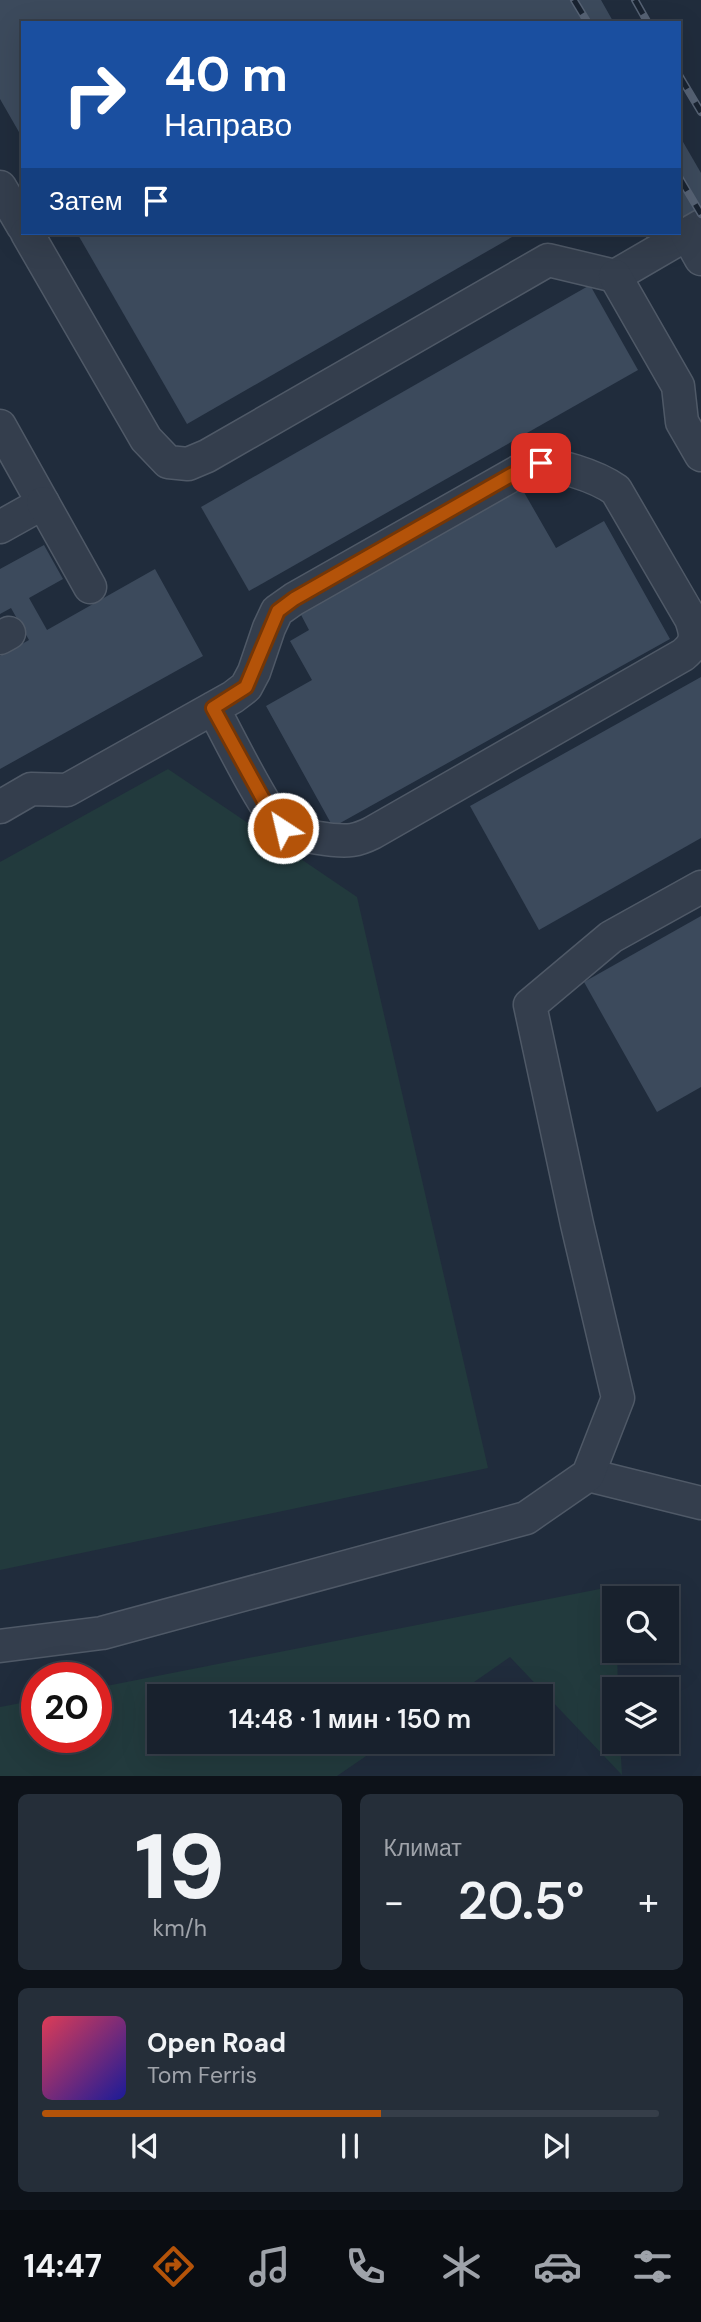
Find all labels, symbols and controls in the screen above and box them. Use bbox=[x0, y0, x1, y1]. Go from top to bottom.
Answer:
text: 40 m bbox=[164, 42, 288, 106]
icon: right bbox=[49, 49, 140, 140]
text: Направо bbox=[164, 104, 292, 146]
icon: arrive bbox=[137, 182, 175, 220]
text: Затем bbox=[49, 184, 123, 218]
pin bbox=[511, 433, 571, 493]
icon: arrive bbox=[522, 444, 560, 482]
position arrow bbox=[246, 791, 320, 865]
map controls bbox=[602, 1586, 679, 1754]
button: search bbox=[602, 1586, 679, 1663]
speed limit sign: 20 bbox=[21, 1662, 112, 1753]
button: layers bbox=[602, 1677, 679, 1754]
text: 14:48 · 1 мин · 150 m bbox=[229, 1702, 471, 1736]
text: 19 bbox=[134, 1808, 225, 1926]
text: Климат bbox=[384, 1833, 462, 1863]
text: 20.5° bbox=[458, 1867, 585, 1935]
text: − bbox=[384, 1877, 404, 1927]
text: + bbox=[638, 1877, 659, 1927]
text: km/h bbox=[153, 1913, 207, 1943]
text: Open Road bbox=[147, 2026, 286, 2060]
text: Tom Ferris bbox=[147, 2060, 257, 2090]
icon: previous bbox=[126, 2127, 164, 2165]
icon: pause bbox=[331, 2127, 369, 2165]
icon: next bbox=[537, 2127, 575, 2165]
icon: directions bbox=[149, 2242, 198, 2291]
icon: music bbox=[245, 2242, 294, 2291]
icon: phone bbox=[341, 2242, 390, 2291]
icon: climate bbox=[437, 2242, 486, 2291]
icon: car bbox=[533, 2242, 582, 2291]
icon: filters bbox=[628, 2242, 677, 2291]
text: 14:47 bbox=[23, 2245, 102, 2287]

